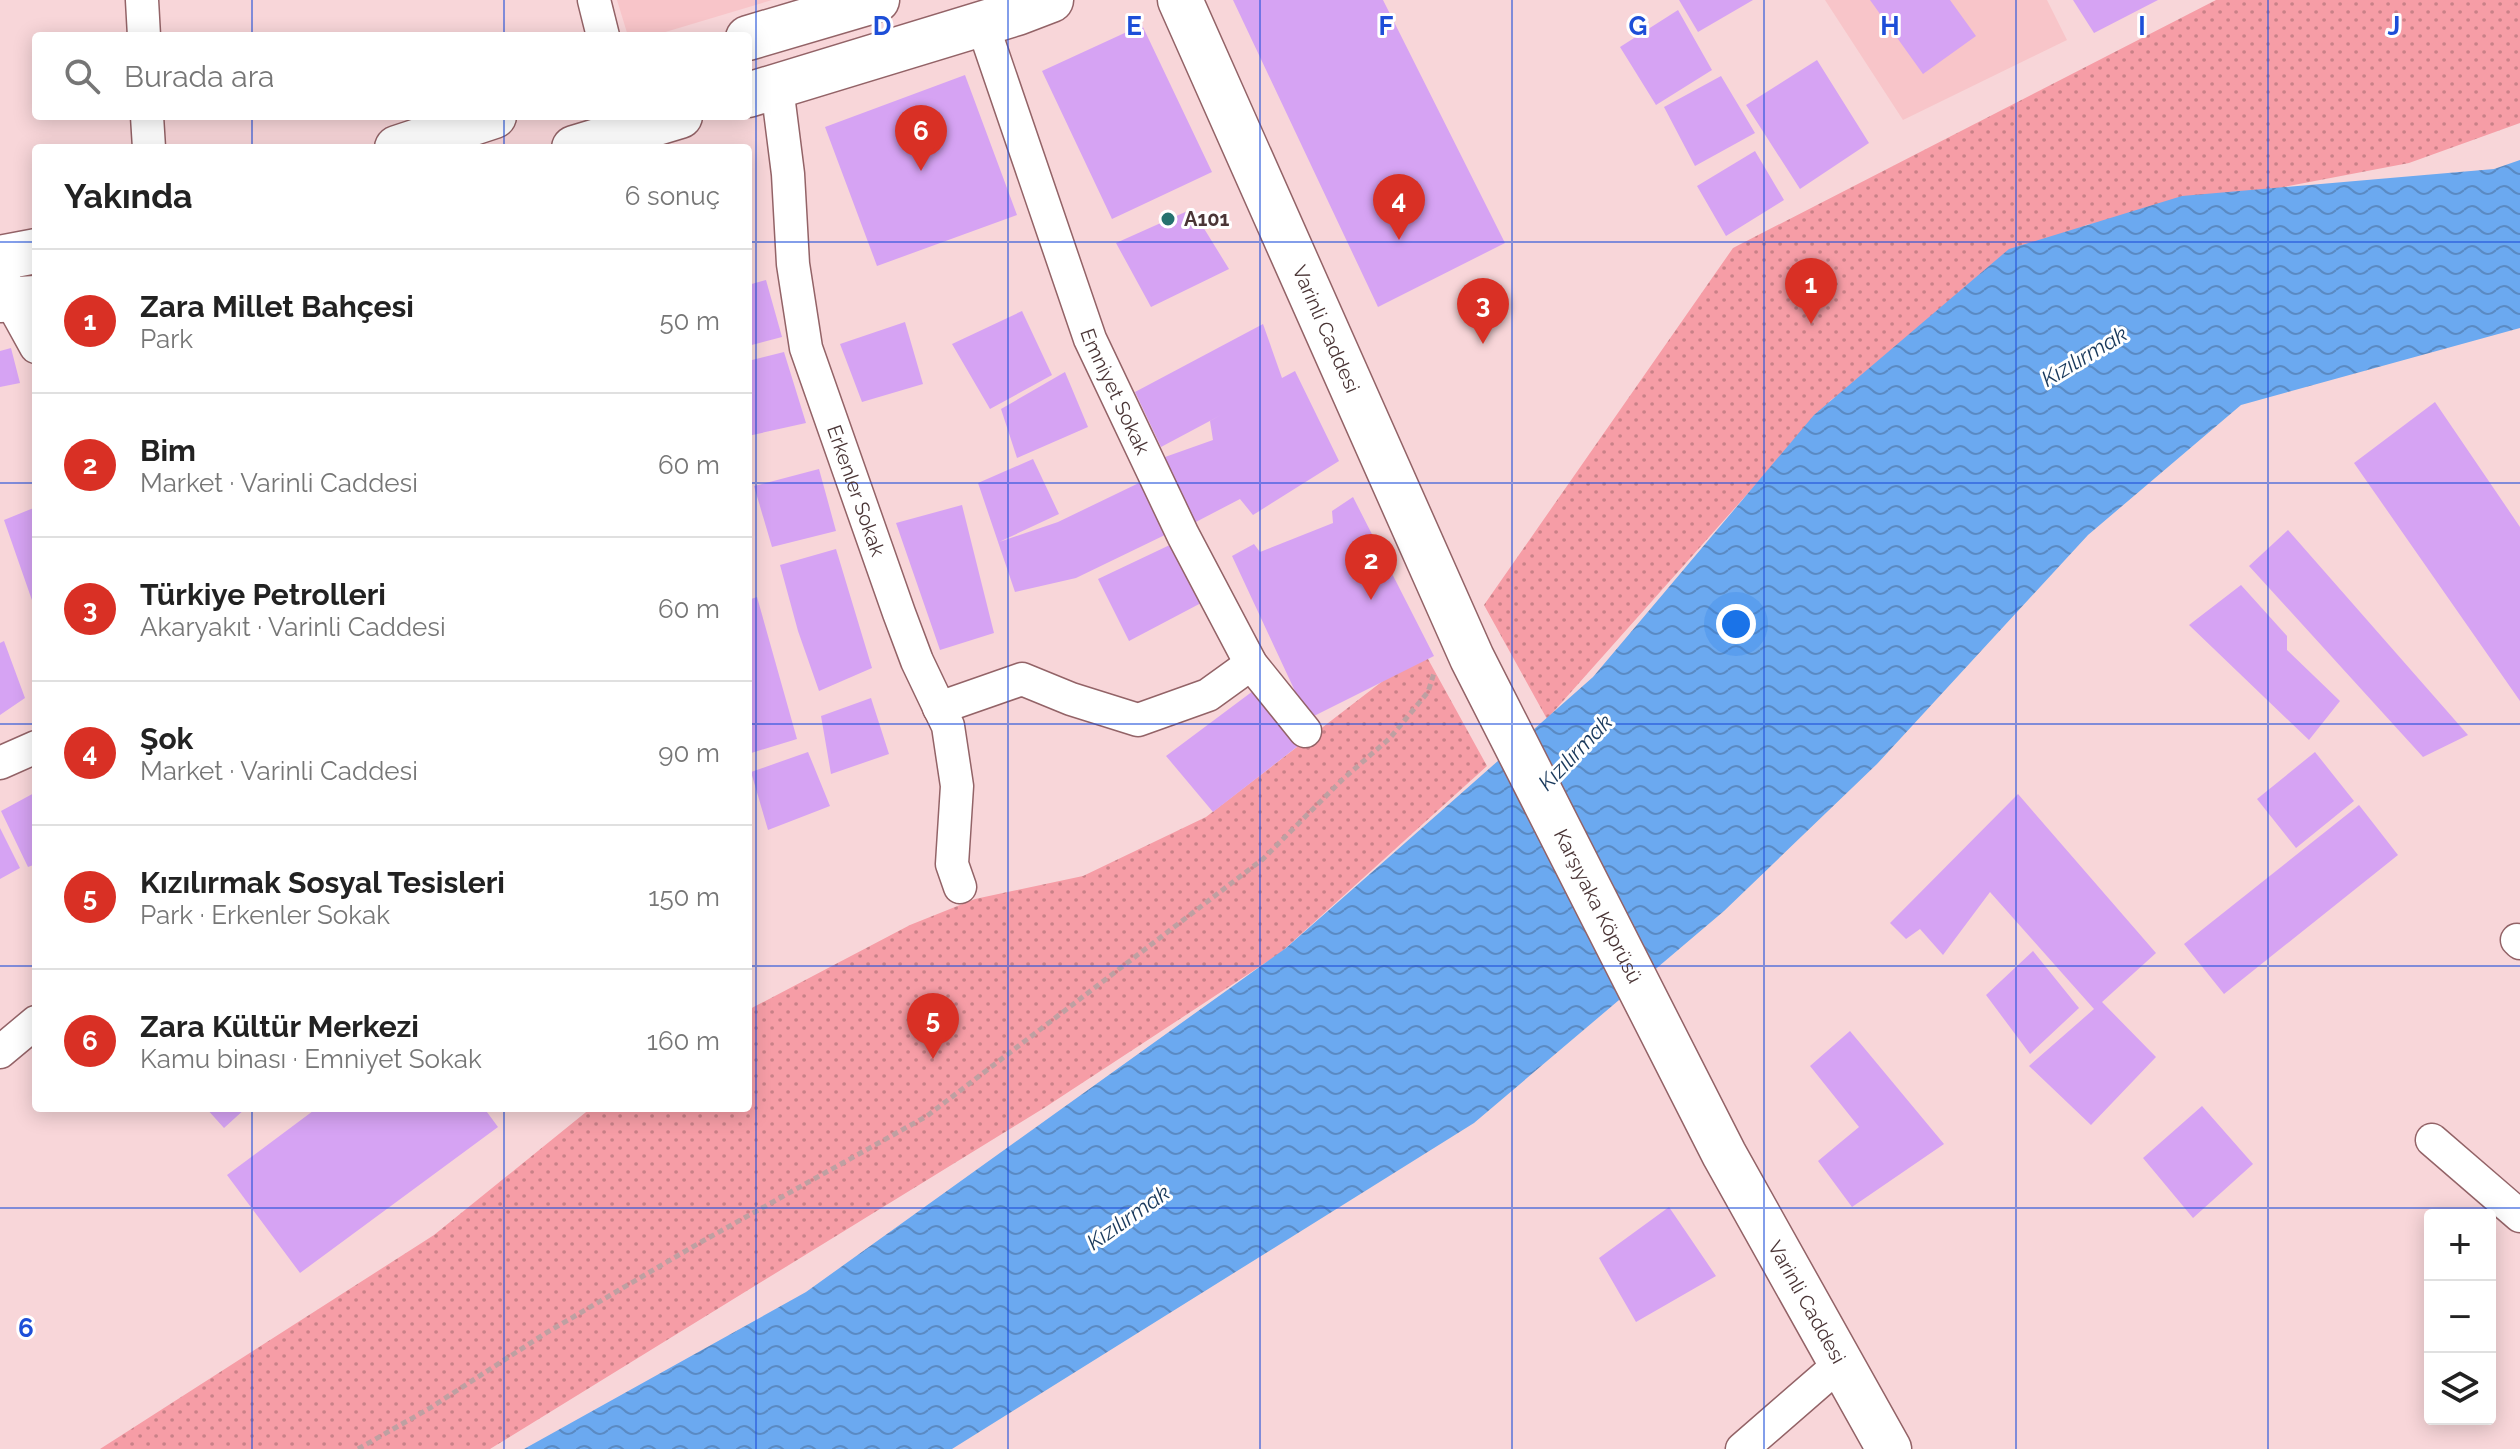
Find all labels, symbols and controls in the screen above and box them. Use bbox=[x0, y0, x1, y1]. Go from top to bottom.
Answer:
text: D bbox=[873, 11, 891, 41]
text: E bbox=[1126, 11, 1142, 41]
text: F bbox=[1379, 11, 1394, 41]
text: G bbox=[1629, 11, 1647, 41]
text: H bbox=[1880, 11, 1900, 41]
text: I bbox=[2138, 11, 2146, 41]
text: J bbox=[2388, 11, 2400, 41]
search box bbox=[32, 32, 752, 120]
icon: search bbox=[60, 54, 104, 98]
text: Burada ara bbox=[124, 59, 274, 94]
pin: 6 bbox=[895, 105, 947, 171]
pin: 4 bbox=[1373, 174, 1425, 240]
text: Yakında bbox=[64, 176, 193, 216]
text: 6 sonuç bbox=[625, 181, 720, 211]
place label: A101 bbox=[1184, 207, 1230, 231]
marker: A101 bbox=[1159, 210, 1177, 228]
pin: 1 bbox=[1785, 258, 1837, 324]
street label: Varinli Caddesi bbox=[1287, 262, 1365, 396]
pin: 3 bbox=[1457, 278, 1509, 344]
text: Zara Millet Bahçesi bbox=[140, 289, 414, 324]
text: 1 bbox=[84, 306, 96, 336]
text: 50 m bbox=[659, 306, 720, 336]
water label: Kızılırmak bbox=[2036, 320, 2132, 392]
text: Park bbox=[140, 324, 193, 354]
street label: Emniyet Sokak bbox=[1075, 325, 1155, 459]
street label: Erkenler Sokak bbox=[822, 422, 890, 560]
text: Bim bbox=[140, 433, 196, 468]
text: 2 bbox=[83, 450, 97, 480]
text: 60 m bbox=[658, 450, 720, 480]
text: Market · Varinli Caddesi bbox=[140, 468, 418, 498]
pin: 2 bbox=[1345, 534, 1397, 600]
text: Türkiye Petrolleri bbox=[140, 577, 386, 612]
text: 3 bbox=[83, 594, 97, 624]
text: 60 m bbox=[658, 594, 720, 624]
your location bbox=[1716, 604, 1756, 644]
text: Akaryakıt · Varinli Caddesi bbox=[140, 612, 446, 642]
water label: Kızılırmak bbox=[1532, 708, 1618, 795]
text: Şok bbox=[140, 721, 193, 756]
text: 4 bbox=[83, 738, 97, 768]
text: 90 m bbox=[658, 738, 720, 768]
text: Market · Varinli Caddesi bbox=[140, 756, 418, 786]
street label: Karşıyaka Köprüsü bbox=[1549, 825, 1647, 987]
text: Kızılırmak Sosyal Tesisleri bbox=[140, 865, 505, 900]
text: 5 bbox=[83, 882, 97, 912]
text: 150 m bbox=[648, 882, 720, 912]
text: Park · Erkenler Sokak bbox=[140, 900, 390, 930]
pin: 5 bbox=[907, 993, 959, 1059]
text: Zara Kültür Merkezi bbox=[140, 1009, 419, 1044]
text: 6 bbox=[82, 1026, 98, 1056]
text: 160 m bbox=[647, 1026, 720, 1056]
text: Kamu binası · Emniyet Sokak bbox=[140, 1044, 482, 1074]
water label: Kızılırmak bbox=[1081, 1179, 1175, 1255]
map controls bbox=[2424, 1209, 2496, 1425]
button: + bbox=[2424, 1209, 2496, 1281]
street label: Varinli Caddesi bbox=[1763, 1237, 1851, 1368]
button: − bbox=[2424, 1281, 2496, 1353]
text: 6 bbox=[18, 1313, 34, 1343]
button: layers bbox=[2424, 1353, 2496, 1425]

